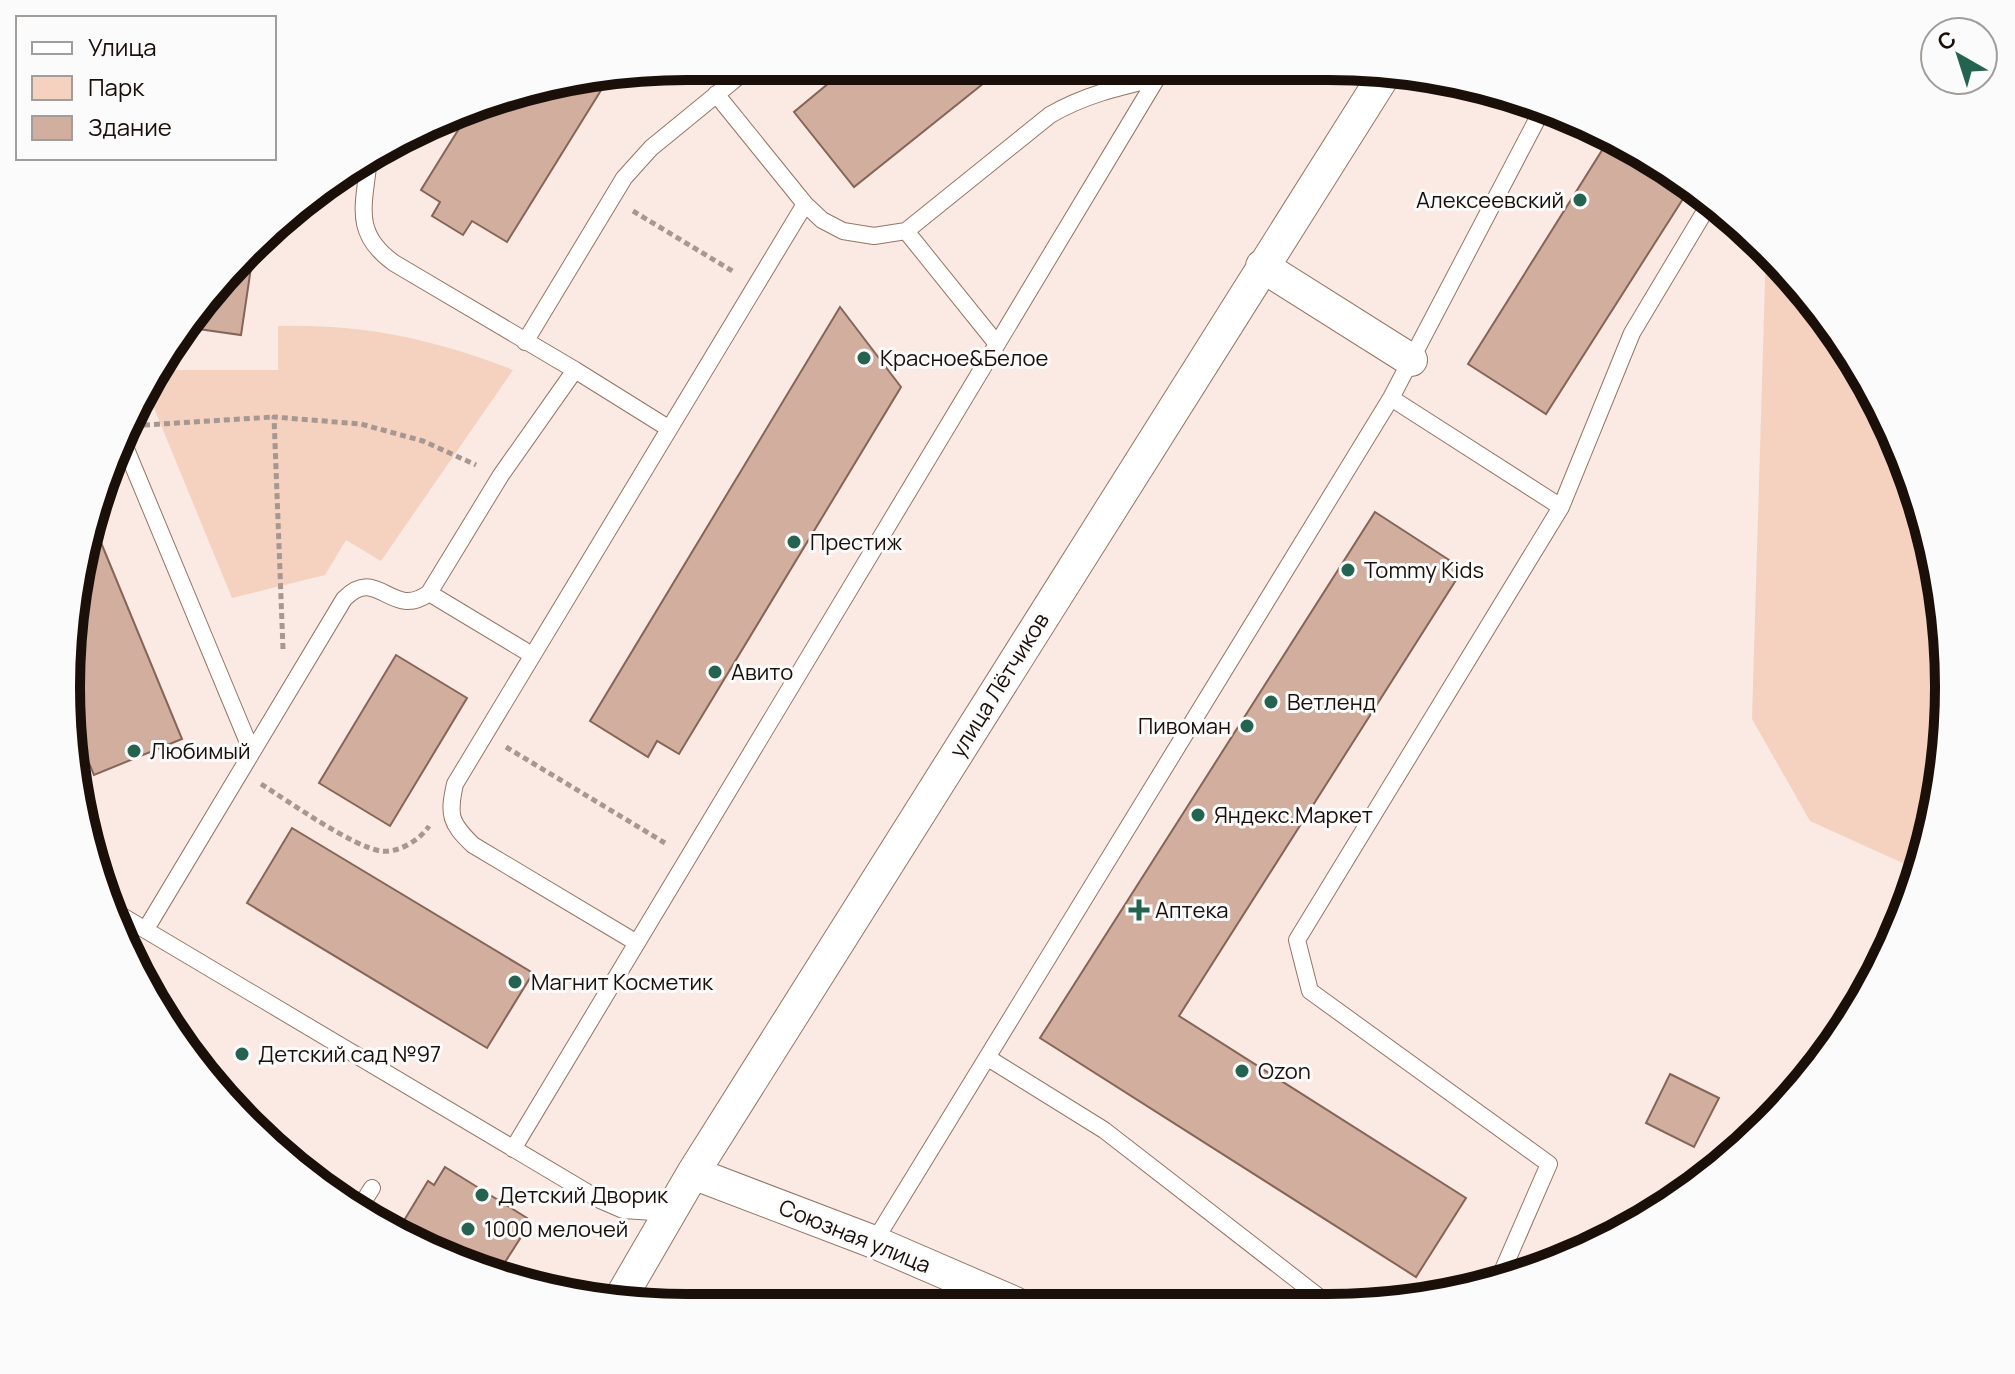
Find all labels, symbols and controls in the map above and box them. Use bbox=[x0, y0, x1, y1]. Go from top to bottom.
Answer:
legend bbox=[16, 16, 276, 160]
north arrow bbox=[1919, 16, 1999, 96]
text: С bbox=[1931, 24, 1962, 57]
text: Улица bbox=[88, 30, 157, 63]
text: Парк bbox=[88, 70, 145, 103]
text: Здание bbox=[88, 110, 172, 143]
place label: Алексеевский bbox=[1416, 185, 1564, 215]
marker: Алексеевский bbox=[1571, 191, 1589, 209]
place label: Красное&Белое bbox=[880, 343, 1049, 373]
marker: Красное&Белое bbox=[855, 349, 873, 367]
place label: Престиж bbox=[810, 527, 903, 557]
marker: Престиж bbox=[785, 533, 803, 551]
place label: Tommy Kids bbox=[1364, 555, 1484, 585]
marker: Tommy Kids bbox=[1339, 561, 1357, 579]
street label: улица Лётчиков bbox=[942, 607, 1056, 763]
place label: Авито bbox=[731, 657, 793, 687]
marker: Авито bbox=[706, 663, 724, 681]
place label: Ветленд bbox=[1287, 687, 1376, 717]
marker: Ветленд bbox=[1262, 693, 1280, 711]
place label: Пивоман bbox=[1138, 711, 1231, 741]
marker: Пивоман bbox=[1238, 717, 1256, 735]
place label: Любимый bbox=[150, 736, 251, 766]
marker: Любимый bbox=[125, 742, 143, 760]
place label: Яндекс.Маркет bbox=[1214, 800, 1373, 830]
marker: Яндекс.Маркет bbox=[1189, 806, 1207, 824]
place label: Аптека bbox=[1155, 895, 1229, 925]
marker: Аптека bbox=[1130, 901, 1148, 919]
place label: Магнит Косметик bbox=[531, 967, 714, 997]
marker: Магнит Косметик bbox=[506, 973, 524, 991]
place label: Детский сад №97 bbox=[258, 1039, 441, 1069]
marker: Детский сад №97 bbox=[233, 1045, 251, 1063]
place label: Ozon bbox=[1258, 1056, 1311, 1086]
marker: Ozon bbox=[1233, 1062, 1251, 1080]
place label: Детский Дворик bbox=[498, 1180, 669, 1210]
marker: Детский Дворик bbox=[473, 1186, 491, 1204]
street label: Союзная улица bbox=[775, 1192, 935, 1280]
place label: 1000 мелочей bbox=[484, 1214, 628, 1244]
marker: 1000 мелочей bbox=[459, 1220, 477, 1238]

